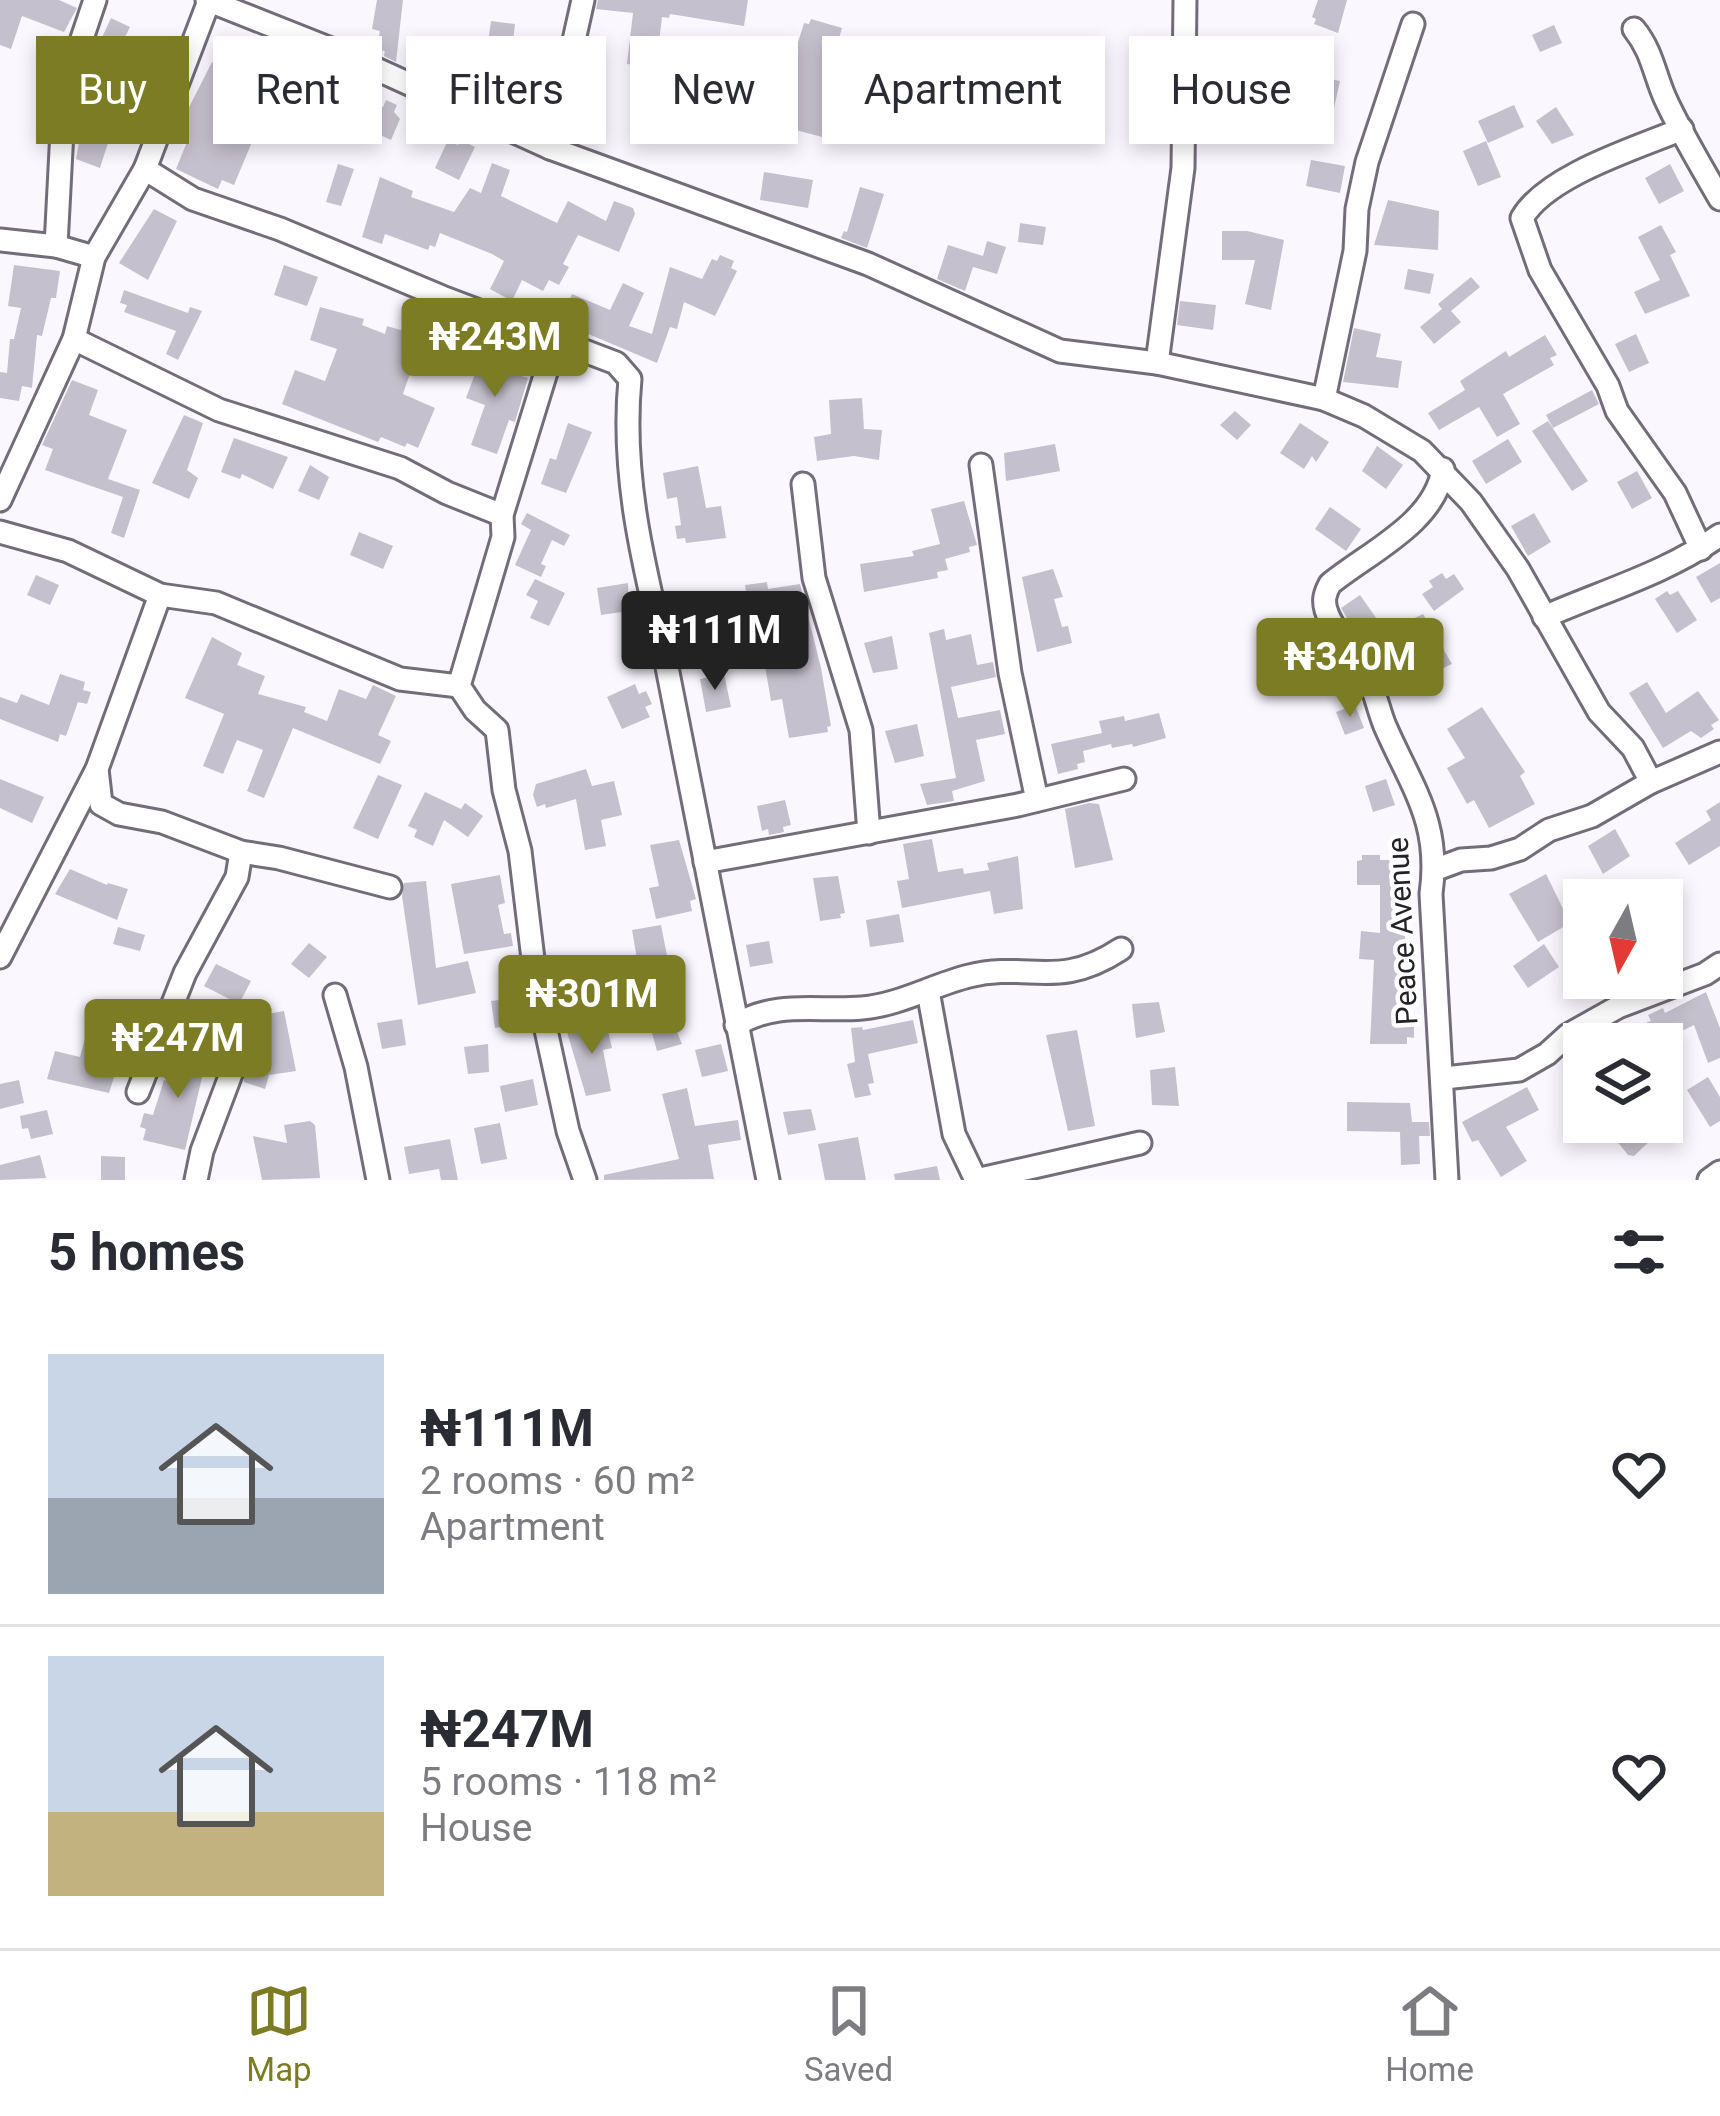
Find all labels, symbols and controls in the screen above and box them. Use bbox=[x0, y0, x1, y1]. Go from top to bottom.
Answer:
chip: Buy bbox=[36, 36, 189, 144]
chip: Rent bbox=[213, 36, 382, 144]
chip: Filters bbox=[406, 36, 606, 144]
chip: New bbox=[630, 36, 798, 144]
chip: Apartment bbox=[822, 36, 1105, 144]
chip: House bbox=[1129, 36, 1334, 144]
pin: ₦243M bbox=[411, 298, 579, 400]
text: ₦243M bbox=[429, 314, 561, 360]
pin: ₦111M bbox=[631, 591, 799, 693]
text: ₦111M bbox=[649, 607, 781, 653]
pin: ₦340M bbox=[1266, 618, 1434, 720]
text: ₦340M bbox=[1284, 634, 1416, 680]
street label: Peace Avenue bbox=[1380, 836, 1424, 1026]
north arrow bbox=[1563, 879, 1683, 999]
map controls bbox=[1563, 879, 1683, 1143]
pin: ₦301M bbox=[508, 955, 676, 1057]
text: ₦301M bbox=[526, 971, 658, 1017]
pin: ₦247M bbox=[94, 999, 262, 1101]
text: ₦247M bbox=[112, 1015, 244, 1061]
button: layers bbox=[1563, 1023, 1683, 1143]
icon: filters bbox=[1606, 1219, 1672, 1285]
text: 5 homes bbox=[48, 1223, 245, 1282]
text: ₦111M bbox=[420, 1399, 594, 1458]
icon: home bbox=[144, 1402, 288, 1546]
icon: heart bbox=[1606, 1441, 1672, 1507]
text: 2 rooms · 60 m² bbox=[420, 1458, 695, 1504]
text: Apartment bbox=[420, 1504, 605, 1550]
text: ₦247M bbox=[420, 1700, 594, 1759]
icon: home bbox=[144, 1704, 288, 1848]
icon: heart bbox=[1606, 1743, 1672, 1809]
text: 5 rooms · 118 m² bbox=[420, 1759, 717, 1805]
text: House bbox=[420, 1805, 532, 1851]
tab: Map bbox=[246, 1978, 312, 2089]
tab: Saved bbox=[804, 1978, 893, 2089]
tab: Home bbox=[1385, 1978, 1474, 2089]

